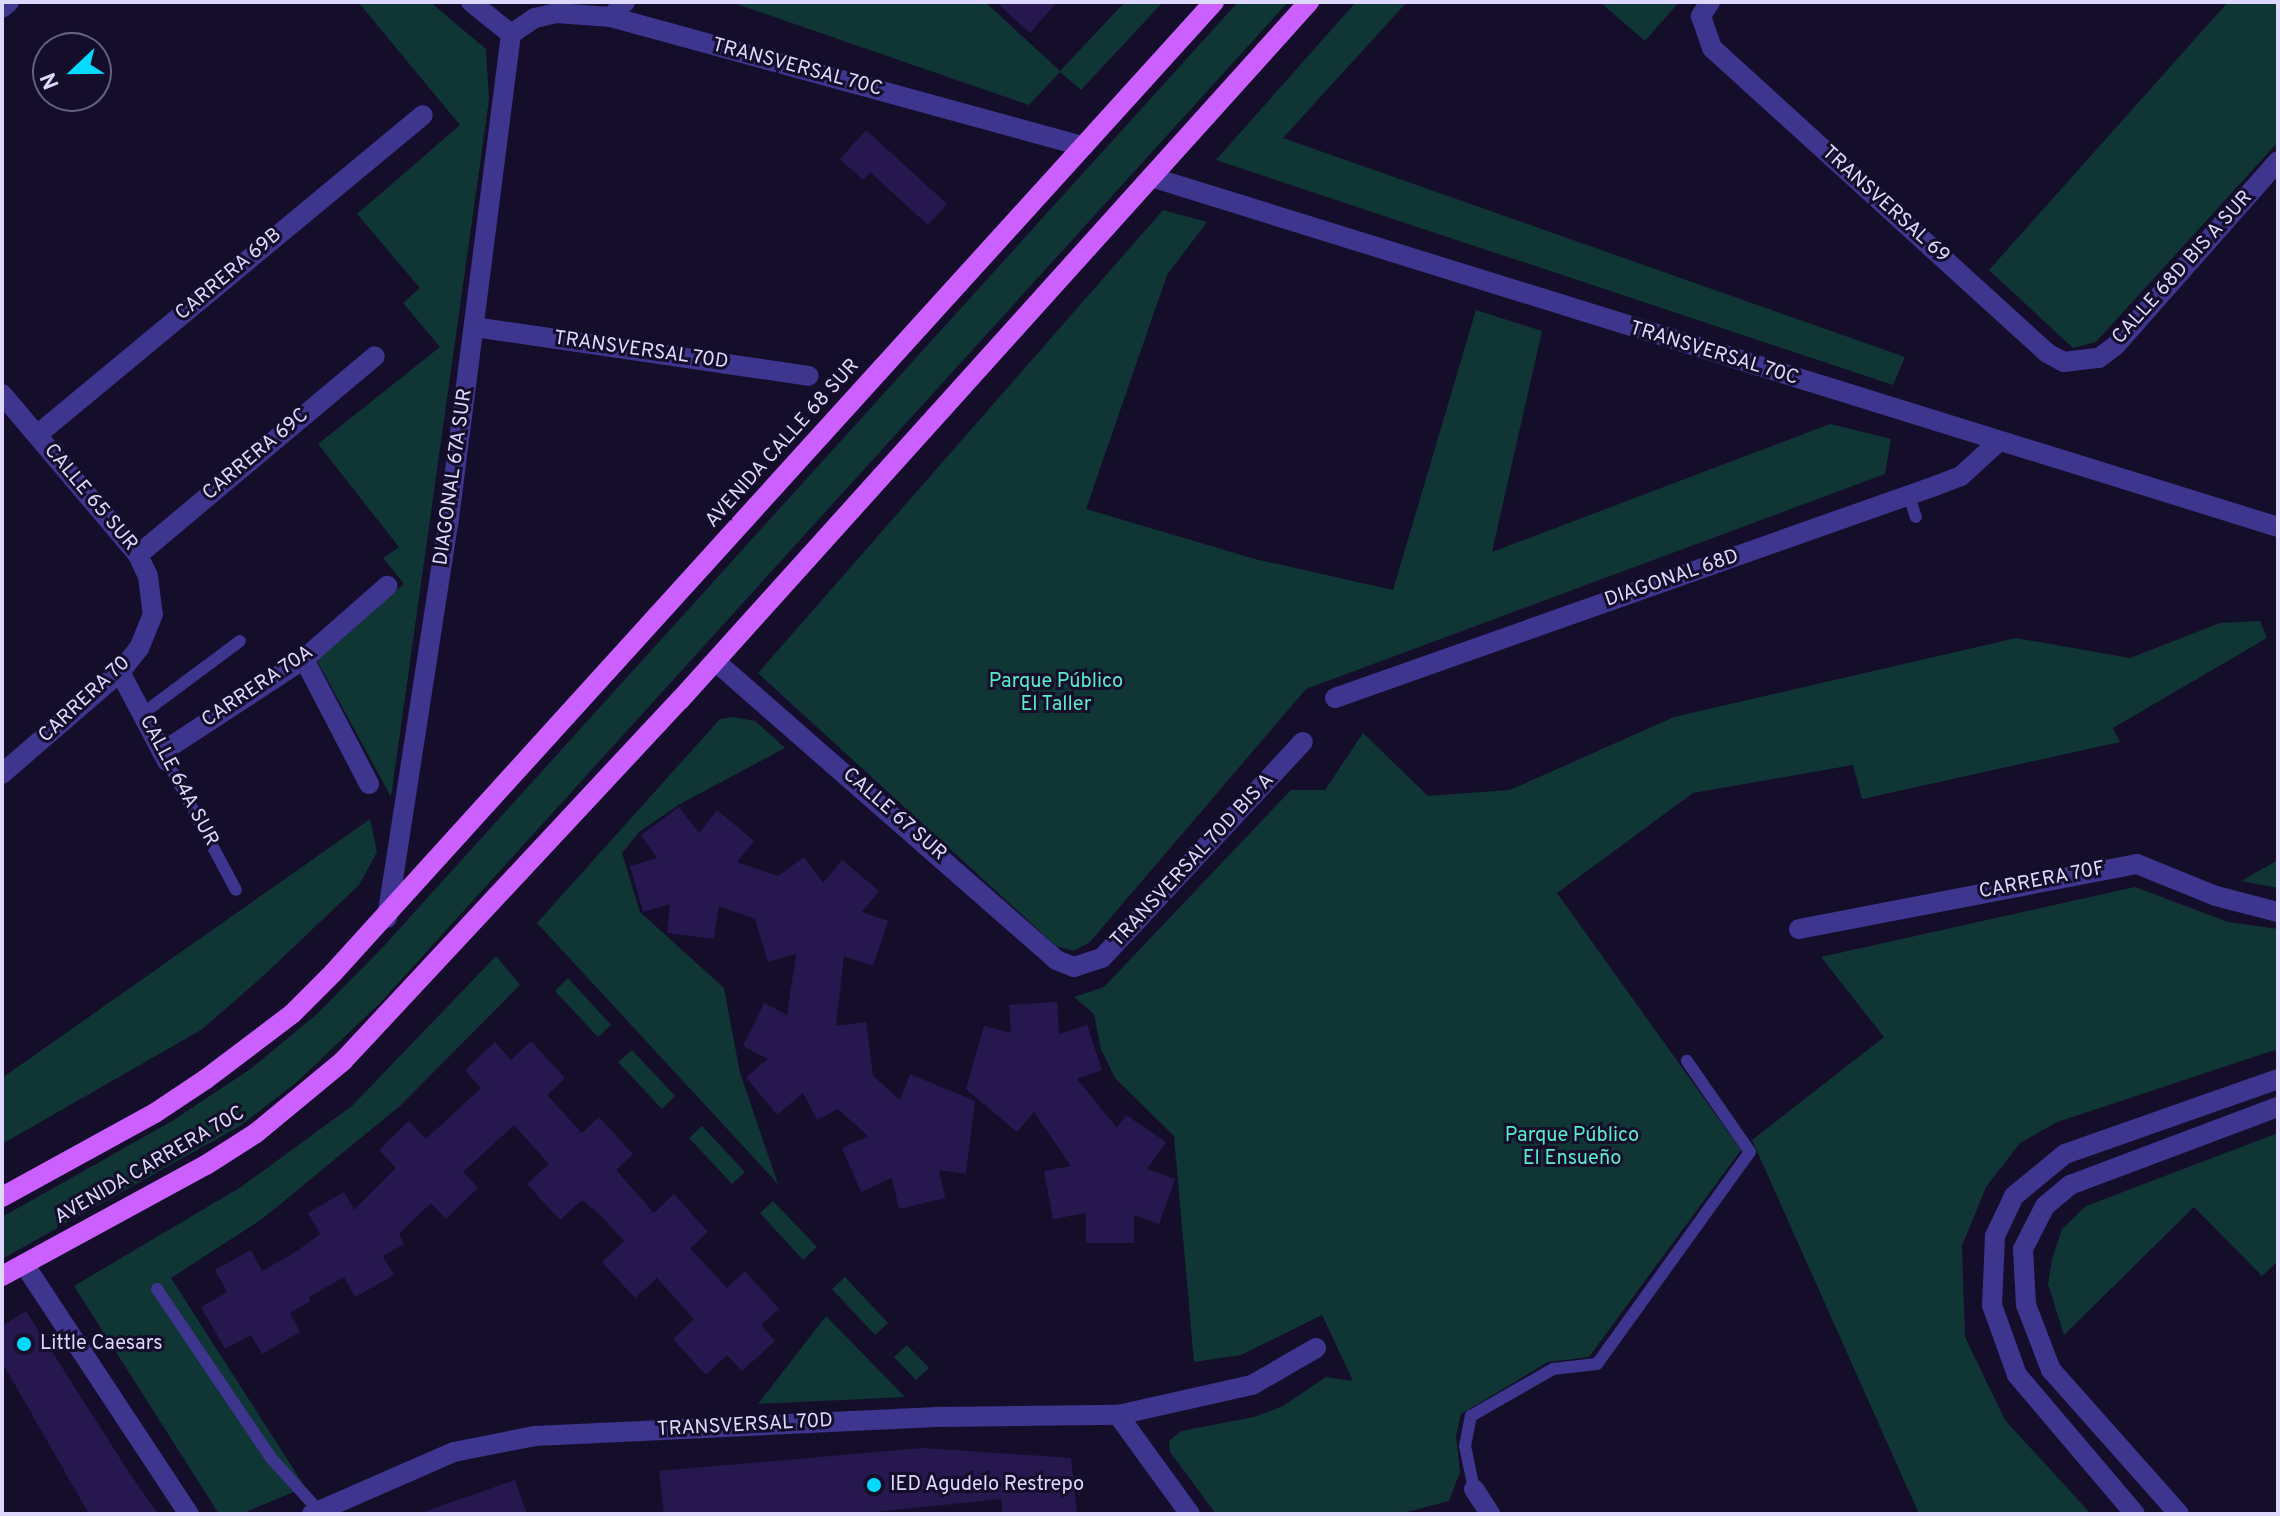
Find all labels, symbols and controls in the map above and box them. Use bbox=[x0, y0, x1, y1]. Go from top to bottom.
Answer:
north arrow bbox=[32, 32, 112, 112]
street label: TRANSVERSAL 70C bbox=[709, 34, 885, 102]
text: N bbox=[36, 68, 67, 93]
street label: TRANSVERSAL 69 bbox=[1816, 141, 1954, 269]
street label: CALLE 68D BIS A SUR bbox=[2107, 186, 2259, 350]
street label: CARRERA 69B bbox=[171, 224, 287, 326]
street label: TRANSVERSAL 70C bbox=[1626, 317, 1802, 391]
street label: TRANSVERSAL 70D bbox=[552, 327, 730, 375]
street label: AVENIDA CALLE 68 SUR bbox=[701, 354, 865, 534]
street label: DIAGONAL 67A SUR bbox=[430, 386, 478, 568]
street label: CARRERA 69C bbox=[198, 404, 314, 506]
street label: CALLE 65 SUR bbox=[38, 439, 142, 557]
street label: DIAGONAL 68D bbox=[1602, 545, 1742, 613]
street label: CARRERA 70A bbox=[197, 640, 319, 734]
street label: CARRERA 70 bbox=[34, 651, 136, 749]
park label: Parque Público El Taller bbox=[989, 670, 1123, 717]
street label: CALLE 64A SUR bbox=[133, 711, 223, 851]
street label: CALLE 67 SUR bbox=[837, 763, 951, 867]
street label: TRANSVERSAL 70D BIS A bbox=[1106, 768, 1280, 954]
street label: CARRERA 70F bbox=[1976, 857, 2108, 905]
street label: AVENIDA CARRERA 70C bbox=[50, 1101, 250, 1231]
park label: Parque Público El Ensueño bbox=[1505, 1124, 1639, 1171]
place label: Little Caesars bbox=[40, 1332, 163, 1356]
marker: Little Caesars bbox=[15, 1335, 33, 1353]
street label: TRANSVERSAL 70D bbox=[656, 1409, 834, 1443]
place label: IED Agudelo Restrepo bbox=[890, 1473, 1085, 1497]
marker: IED Agudelo Restrepo bbox=[865, 1476, 883, 1494]

